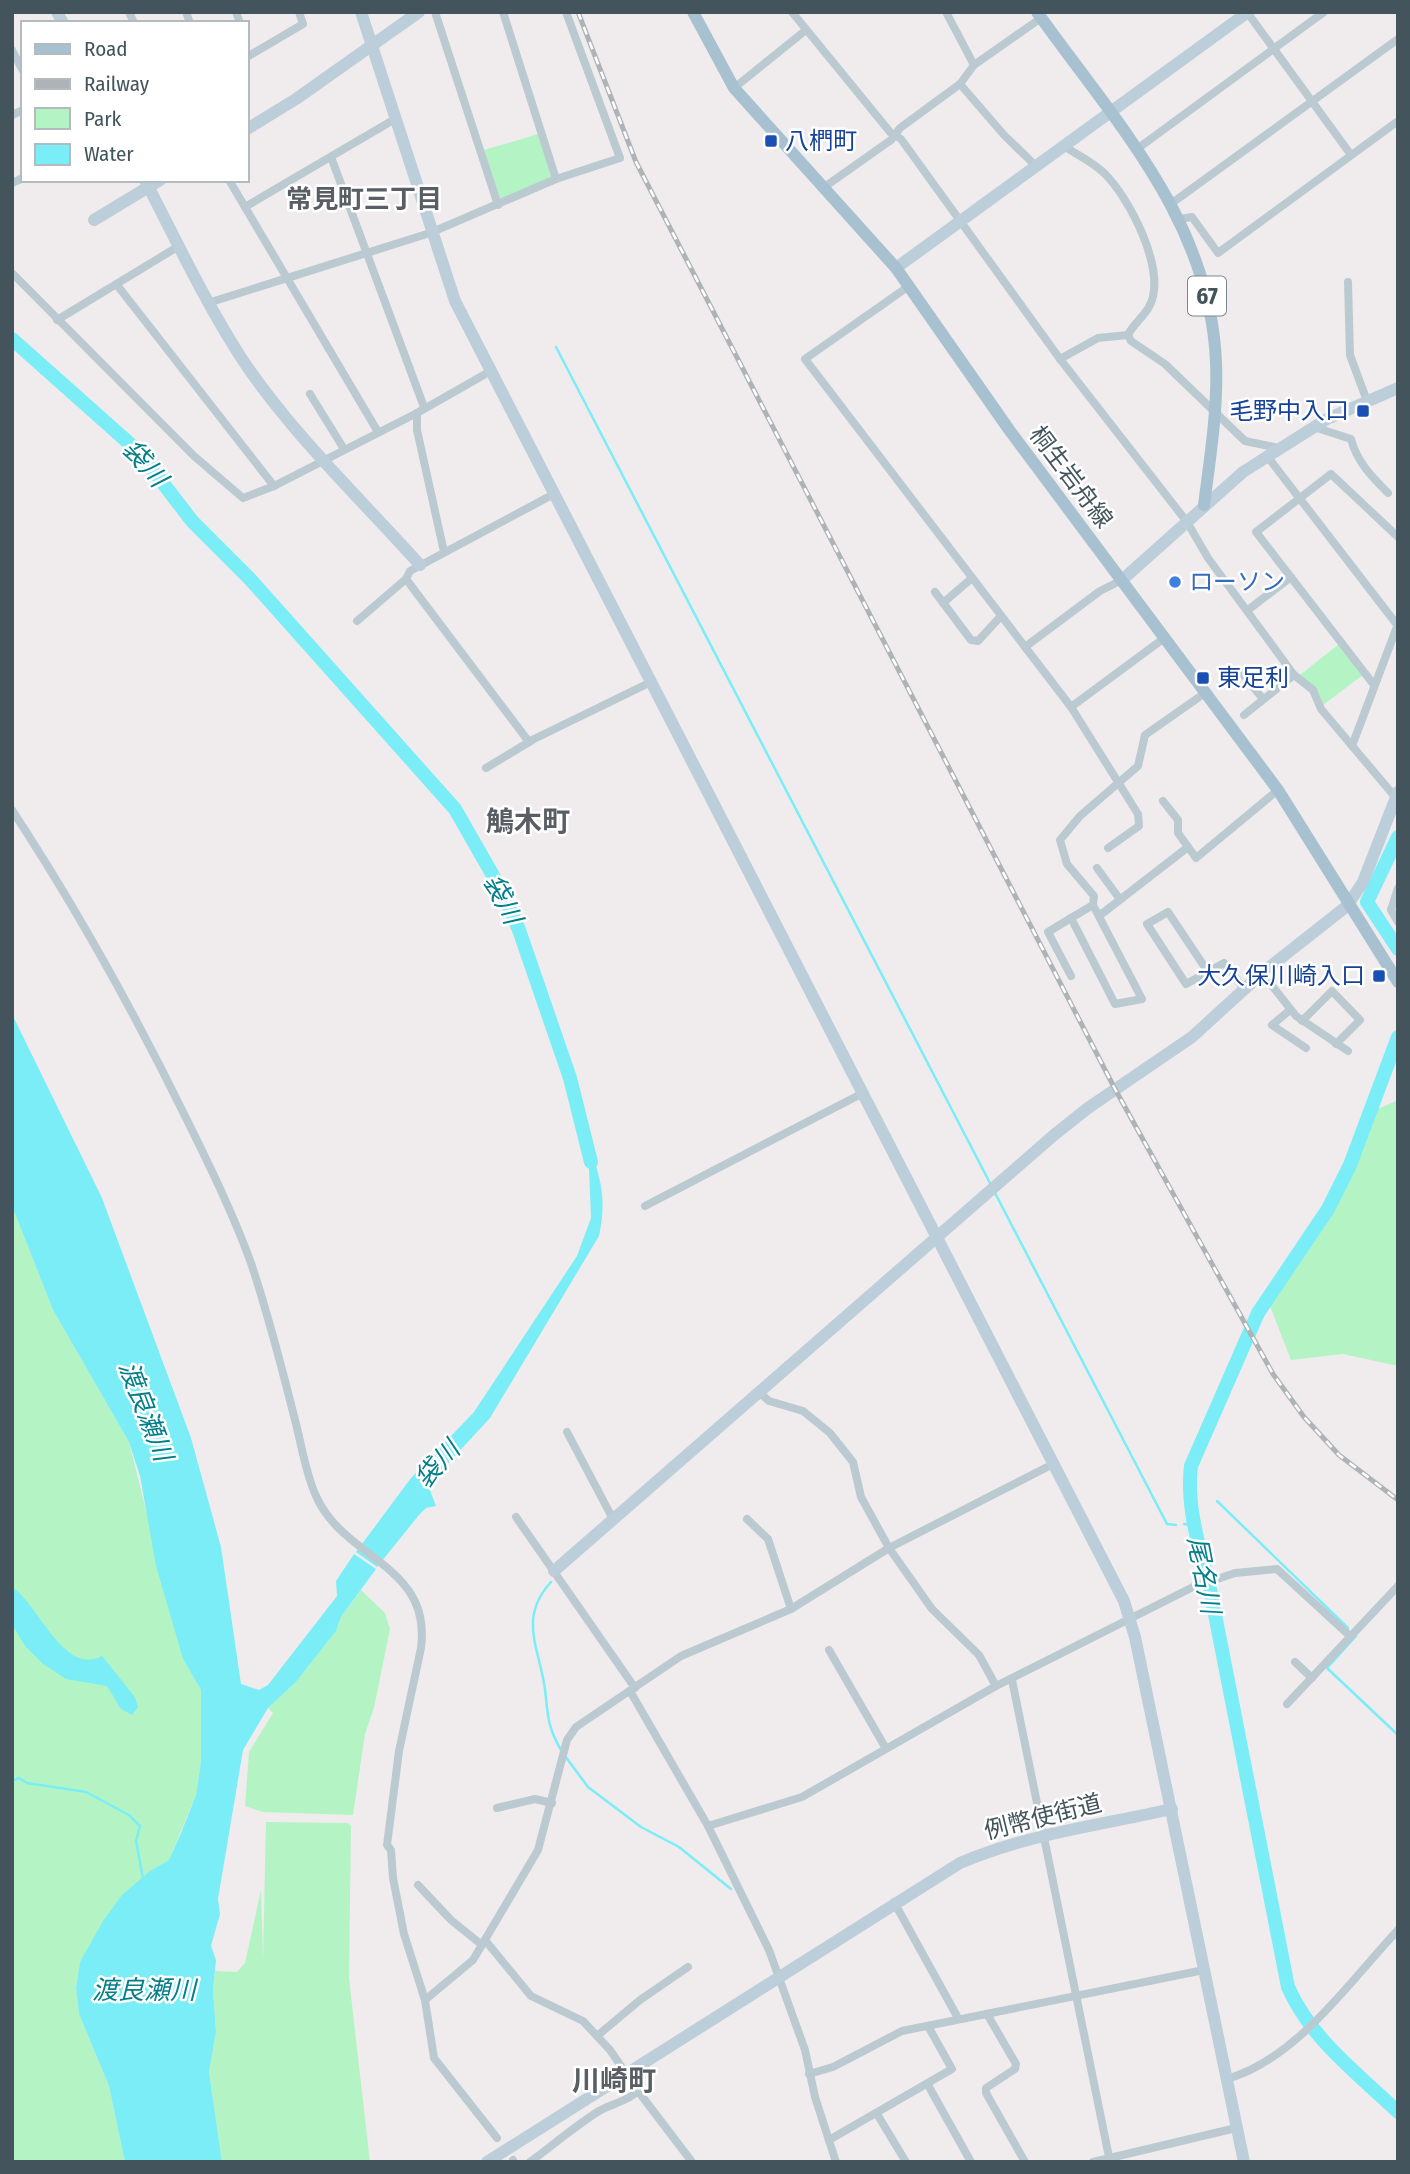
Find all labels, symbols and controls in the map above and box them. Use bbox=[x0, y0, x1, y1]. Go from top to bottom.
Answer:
legend bbox=[21, 21, 248, 182]
text: Road bbox=[84, 36, 128, 62]
text: Railway bbox=[84, 71, 150, 97]
text: Park bbox=[84, 106, 122, 132]
place label: 八椚町 bbox=[785, 127, 857, 155]
marker: 八椚町 bbox=[763, 133, 779, 149]
text: Water bbox=[84, 141, 134, 167]
district label: 常見町三丁目 bbox=[286, 184, 442, 215]
road number: 67 bbox=[1188, 276, 1226, 316]
place label: 毛野中入口 bbox=[1229, 397, 1349, 425]
marker: 毛野中入口 bbox=[1355, 403, 1371, 419]
street label: 桐生岩舟線 bbox=[1024, 421, 1118, 533]
water label: 袋川 bbox=[116, 434, 175, 495]
place label: ローソン bbox=[1189, 568, 1285, 596]
marker: ローソン bbox=[1167, 574, 1183, 590]
place label: 東足利 bbox=[1217, 664, 1289, 692]
marker: 東足利 bbox=[1195, 670, 1211, 686]
district label: 鵤木町 bbox=[486, 805, 570, 838]
water label: 袋川 bbox=[477, 869, 530, 932]
place label: 大久保川崎入口 bbox=[1197, 962, 1365, 990]
marker: 大久保川崎入口 bbox=[1371, 968, 1387, 984]
water label: 渡良瀬川 bbox=[112, 1357, 180, 1468]
water label: 袋川 bbox=[408, 1432, 468, 1494]
water label: 尾名川 bbox=[1181, 1534, 1227, 1619]
street label: 例幣使街道 bbox=[981, 1789, 1105, 1845]
water label: 渡良瀬川 bbox=[92, 1975, 199, 2006]
district label: 川崎町 bbox=[572, 2064, 656, 2097]

